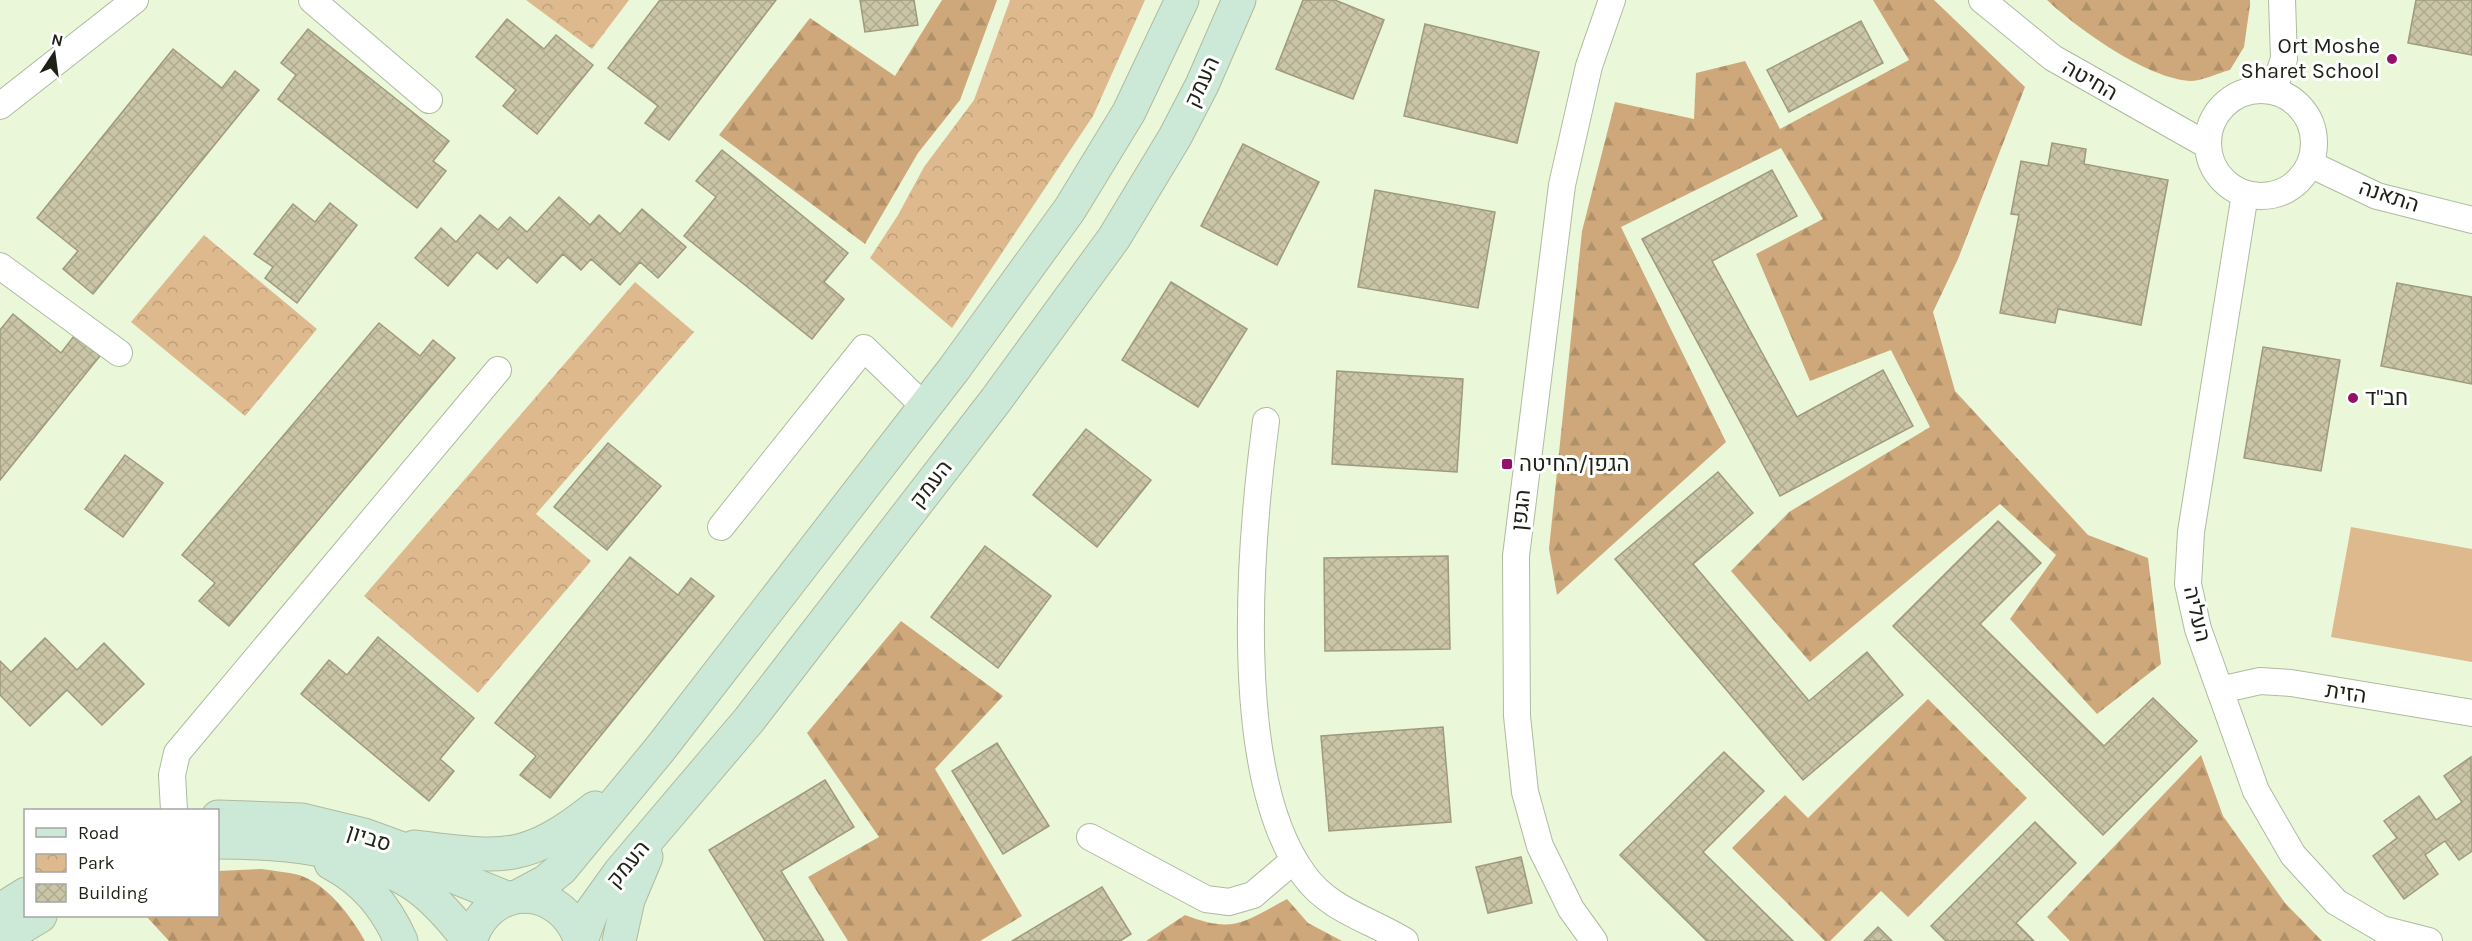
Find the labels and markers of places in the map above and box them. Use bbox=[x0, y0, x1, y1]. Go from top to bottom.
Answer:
place label: Ort Moshe Sharet School bbox=[2240, 33, 2380, 84]
marker: Ort Moshe Sharet School bbox=[2385, 52, 2399, 66]
place label: חב"ד bbox=[2365, 385, 2408, 411]
marker: חב"ד bbox=[2346, 391, 2360, 405]
place label: הגפן/החיטה bbox=[1519, 451, 1629, 477]
marker: הגפן/החיטה bbox=[1500, 457, 1514, 471]

